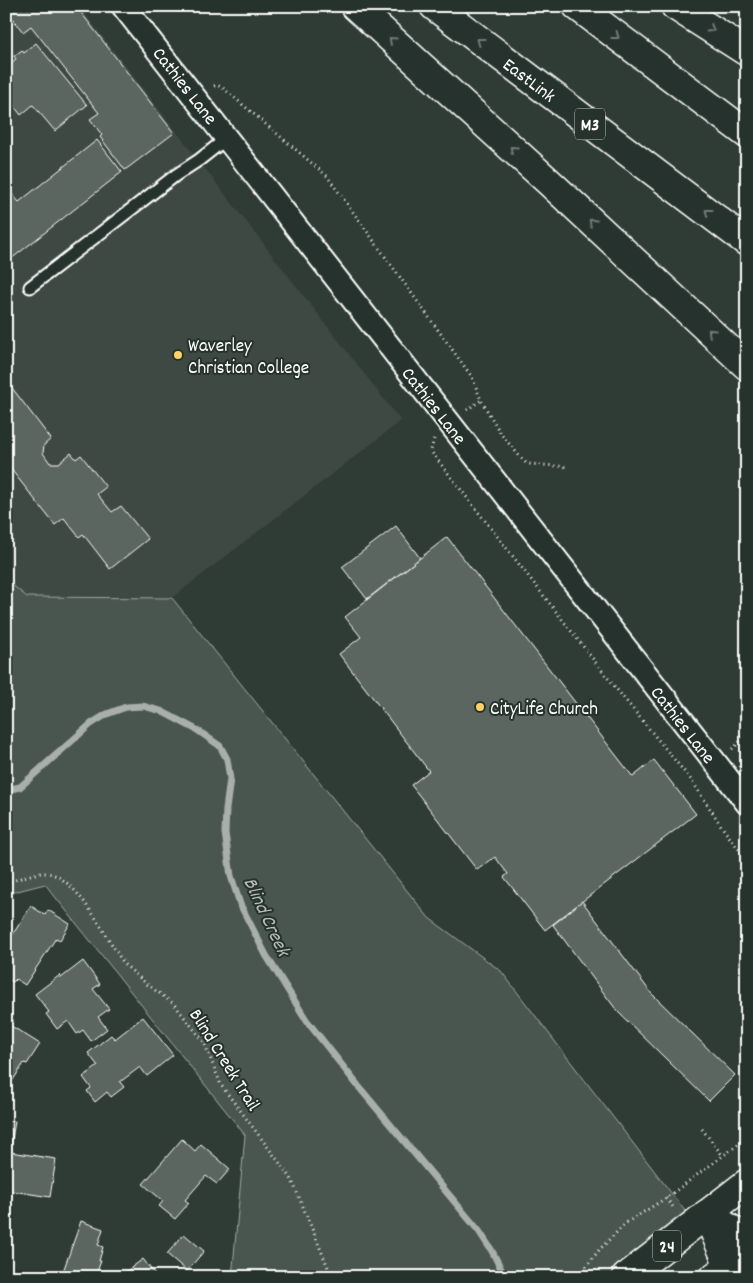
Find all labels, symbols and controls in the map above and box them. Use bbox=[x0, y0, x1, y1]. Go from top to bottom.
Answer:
one-way arrow bbox=[705, 23, 714, 32]
one-way arrow bbox=[610, 30, 619, 38]
one-way arrow bbox=[389, 37, 398, 46]
one-way arrow bbox=[476, 38, 486, 47]
street label: Cathies Lane bbox=[144, 43, 222, 132]
street label: EastLink bbox=[496, 53, 560, 111]
road number: M3 bbox=[575, 108, 605, 140]
one-way arrow bbox=[509, 146, 518, 155]
one-way arrow bbox=[704, 209, 714, 218]
one-way arrow bbox=[589, 219, 598, 228]
one-way arrow bbox=[708, 329, 717, 338]
place label: Waverley Christian College bbox=[188, 334, 309, 383]
marker: Waverley Christian College bbox=[172, 349, 184, 361]
street label: Cathies Lane bbox=[393, 363, 471, 452]
street label: Cathies Lane bbox=[642, 682, 720, 771]
place label: CityLife Church bbox=[490, 697, 598, 724]
marker: CityLife Church bbox=[474, 701, 486, 713]
water label: Blind Creek bbox=[235, 873, 297, 963]
street label: Blind Creek Trail bbox=[181, 1005, 265, 1118]
road number: 24 bbox=[653, 1230, 681, 1262]

